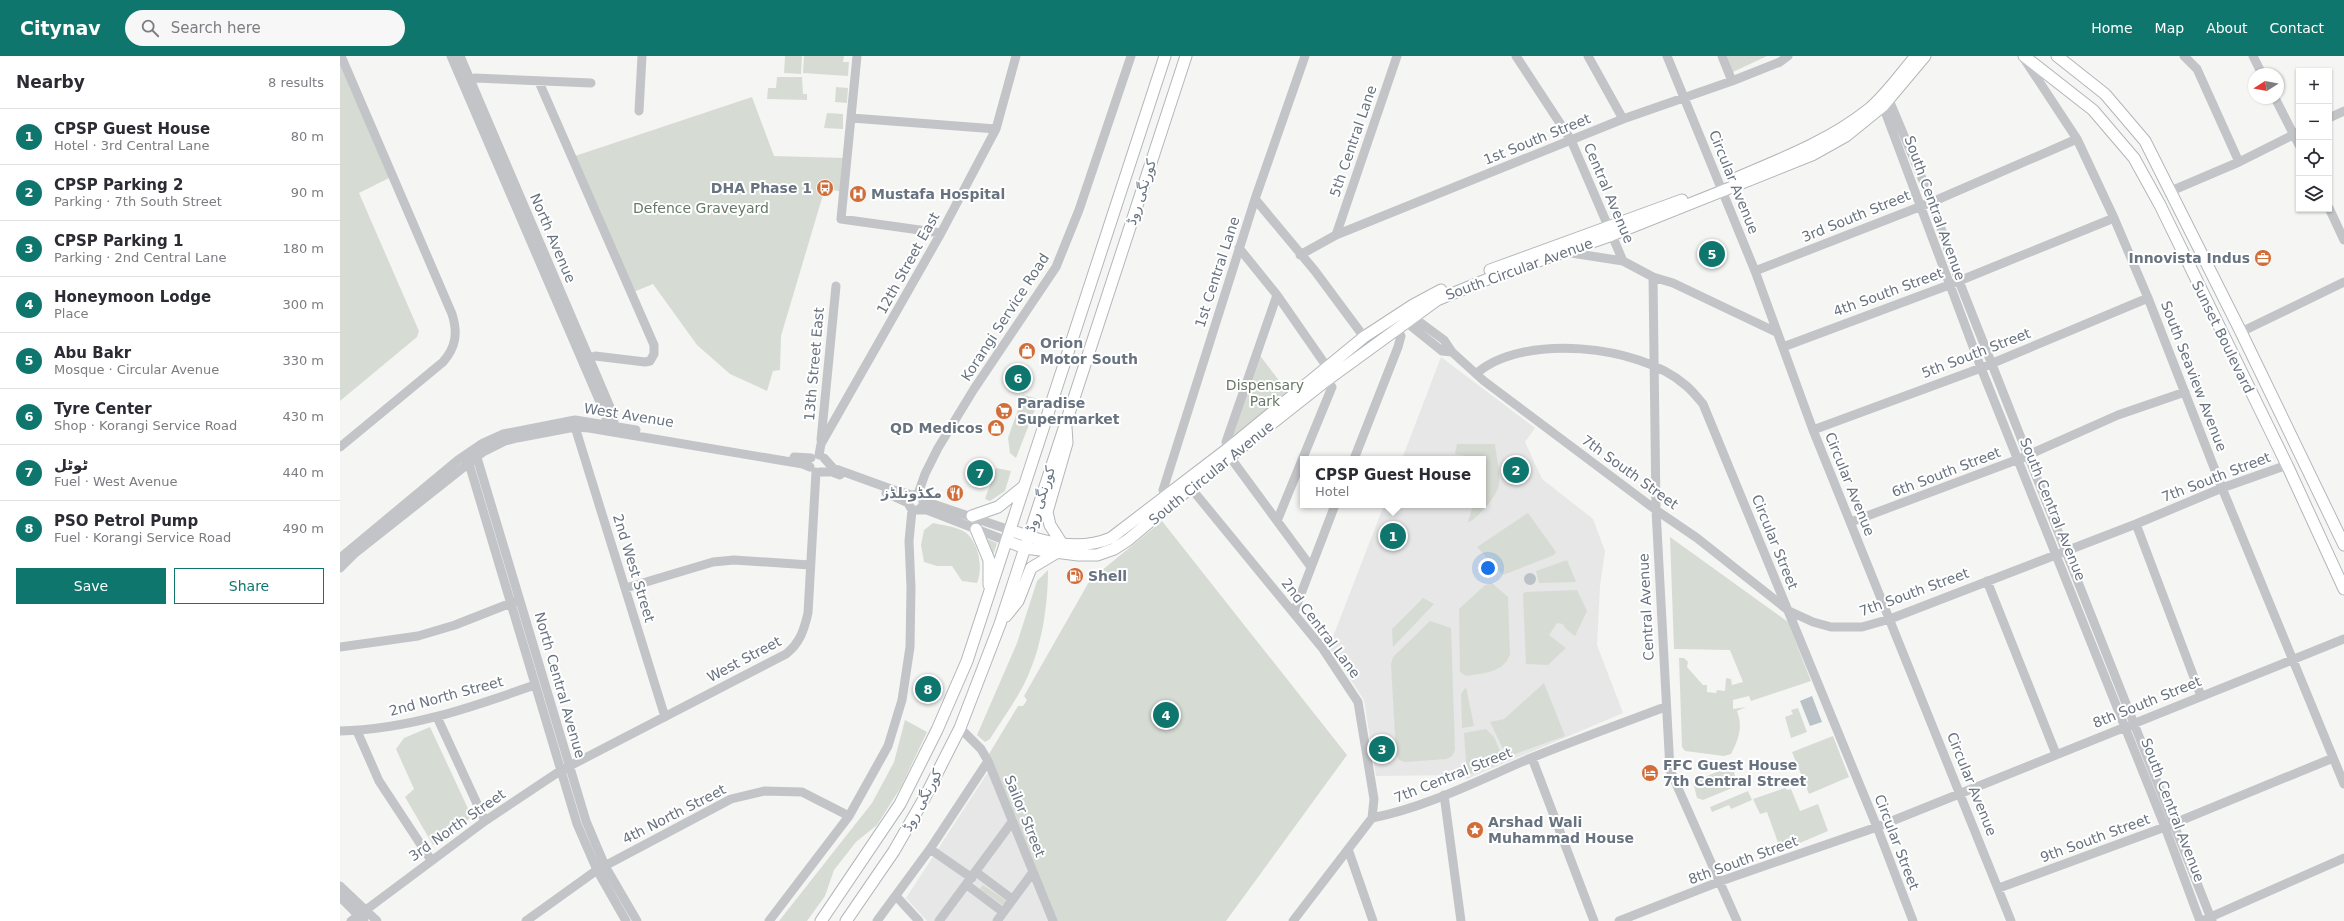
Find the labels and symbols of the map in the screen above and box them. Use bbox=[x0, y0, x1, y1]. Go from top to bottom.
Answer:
north arrow bbox=[2248, 68, 2284, 104]
street label: 5th Central Lane bbox=[1326, 83, 1380, 199]
street label: 1st South Street bbox=[1481, 110, 1593, 168]
street label: Circular Avenue bbox=[1706, 128, 1762, 236]
street label: South Central Avenue bbox=[1901, 134, 1969, 282]
street label: Central Avenue bbox=[1581, 140, 1637, 246]
street label: کورنگی روڈ bbox=[1123, 157, 1160, 227]
bus stop icon: DHA Phase 1 bbox=[815, 178, 835, 198]
place label: DHA Phase 1 bbox=[711, 180, 812, 196]
hospital icon: Mustafa Hospital bbox=[848, 184, 868, 204]
place label: Mustafa Hospital bbox=[871, 186, 1005, 202]
street label: 3rd South Street bbox=[1799, 187, 1913, 245]
street label: North Avenue bbox=[527, 191, 579, 285]
park label: Defence Graveyard bbox=[633, 200, 769, 216]
street label: 12th Street East bbox=[873, 209, 943, 317]
street label: 1st Central Lane bbox=[1192, 215, 1242, 329]
street label: South Circular Avenue bbox=[1443, 235, 1595, 303]
pin: 5 bbox=[1699, 239, 1725, 269]
office icon: Innovista Indus bbox=[2253, 248, 2273, 268]
street label: Korangi Service Road bbox=[958, 250, 1052, 384]
place label: Innovista Indus bbox=[2128, 250, 2250, 266]
street label: 4th South Street bbox=[1831, 265, 1945, 319]
street label: Sunset Boulevard bbox=[2189, 278, 2257, 396]
street label: South Seaview Avenue bbox=[2158, 298, 2230, 454]
street label: 13th Street East bbox=[801, 306, 827, 421]
street label: 5th South Street bbox=[1919, 325, 2033, 381]
place label: Orion Motor South bbox=[1040, 335, 1138, 367]
shop icon: Orion Motor South bbox=[1017, 341, 1037, 361]
pin: 6 bbox=[1005, 363, 1031, 393]
park label: Dispensary Park bbox=[1226, 377, 1304, 409]
place label: Paradise Supermarket bbox=[1017, 395, 1120, 427]
street label: West Avenue bbox=[583, 400, 675, 430]
supermarket icon: Paradise Supermarket bbox=[994, 401, 1014, 421]
shop icon: QD Medicos bbox=[986, 418, 1006, 438]
street label: South Circular Avenue bbox=[1146, 418, 1276, 528]
place label: QD Medicos bbox=[890, 420, 983, 436]
street label: Circular Avenue bbox=[1822, 430, 1878, 538]
street label: 7th South Street bbox=[1579, 432, 1682, 513]
street label: South Central Avenue bbox=[2017, 435, 2089, 583]
street label: 6th South Street bbox=[1889, 444, 2003, 500]
street label: 7th South Street bbox=[2159, 449, 2273, 505]
pin: 2 bbox=[1503, 455, 1529, 485]
pin: 7 bbox=[967, 458, 993, 488]
street label: کورنگی روڈ bbox=[1022, 464, 1059, 534]
restaurant icon: مکڈونلڈز bbox=[945, 483, 965, 503]
place label: مکڈونلڈز bbox=[880, 485, 942, 502]
street label: Circular Street bbox=[1749, 492, 1802, 592]
street label: 2nd West Street bbox=[610, 512, 658, 625]
pin: 1 bbox=[1380, 521, 1406, 551]
street label: Central Avenue bbox=[1635, 553, 1657, 661]
your location bbox=[1478, 558, 1498, 578]
street label: 7th South Street bbox=[1857, 565, 1971, 619]
fuel station icon: Shell bbox=[1065, 566, 1085, 586]
place label: Shell bbox=[1088, 568, 1127, 584]
street label: 2nd Central Lane bbox=[1278, 575, 1364, 681]
street label: North Central Avenue bbox=[531, 610, 589, 760]
street label: West Street bbox=[704, 633, 784, 685]
street label: 2nd North Street bbox=[387, 673, 505, 719]
street label: 8th South Street bbox=[2091, 673, 2204, 731]
pin: 8 bbox=[915, 674, 941, 704]
pin: 4 bbox=[1153, 700, 1179, 730]
street label: Circular Avenue bbox=[1944, 730, 2000, 838]
pin: 3 bbox=[1369, 734, 1395, 764]
street label: South Central Avenue bbox=[2138, 736, 2208, 884]
street label: 7th Central Street bbox=[1392, 744, 1515, 806]
place label: FFC Guest House 7th Central Street bbox=[1663, 757, 1806, 789]
hotel icon: FFC Guest House 7th Central Street bbox=[1640, 763, 1660, 783]
street label: کورنگی روڈ bbox=[899, 766, 946, 834]
street label: Sailor Street bbox=[1001, 773, 1049, 860]
street label: 4th North Street bbox=[620, 781, 729, 847]
street label: 3rd North Street bbox=[406, 785, 509, 864]
street label: Circular Street bbox=[1871, 792, 1923, 892]
street label: 9th South Street bbox=[2038, 811, 2152, 865]
place label: Arshad Wali Muhammad House bbox=[1488, 814, 1634, 846]
place icon: Arshad Wali Muhammad House bbox=[1465, 820, 1485, 840]
street label: 8th South Street bbox=[1686, 833, 1800, 887]

